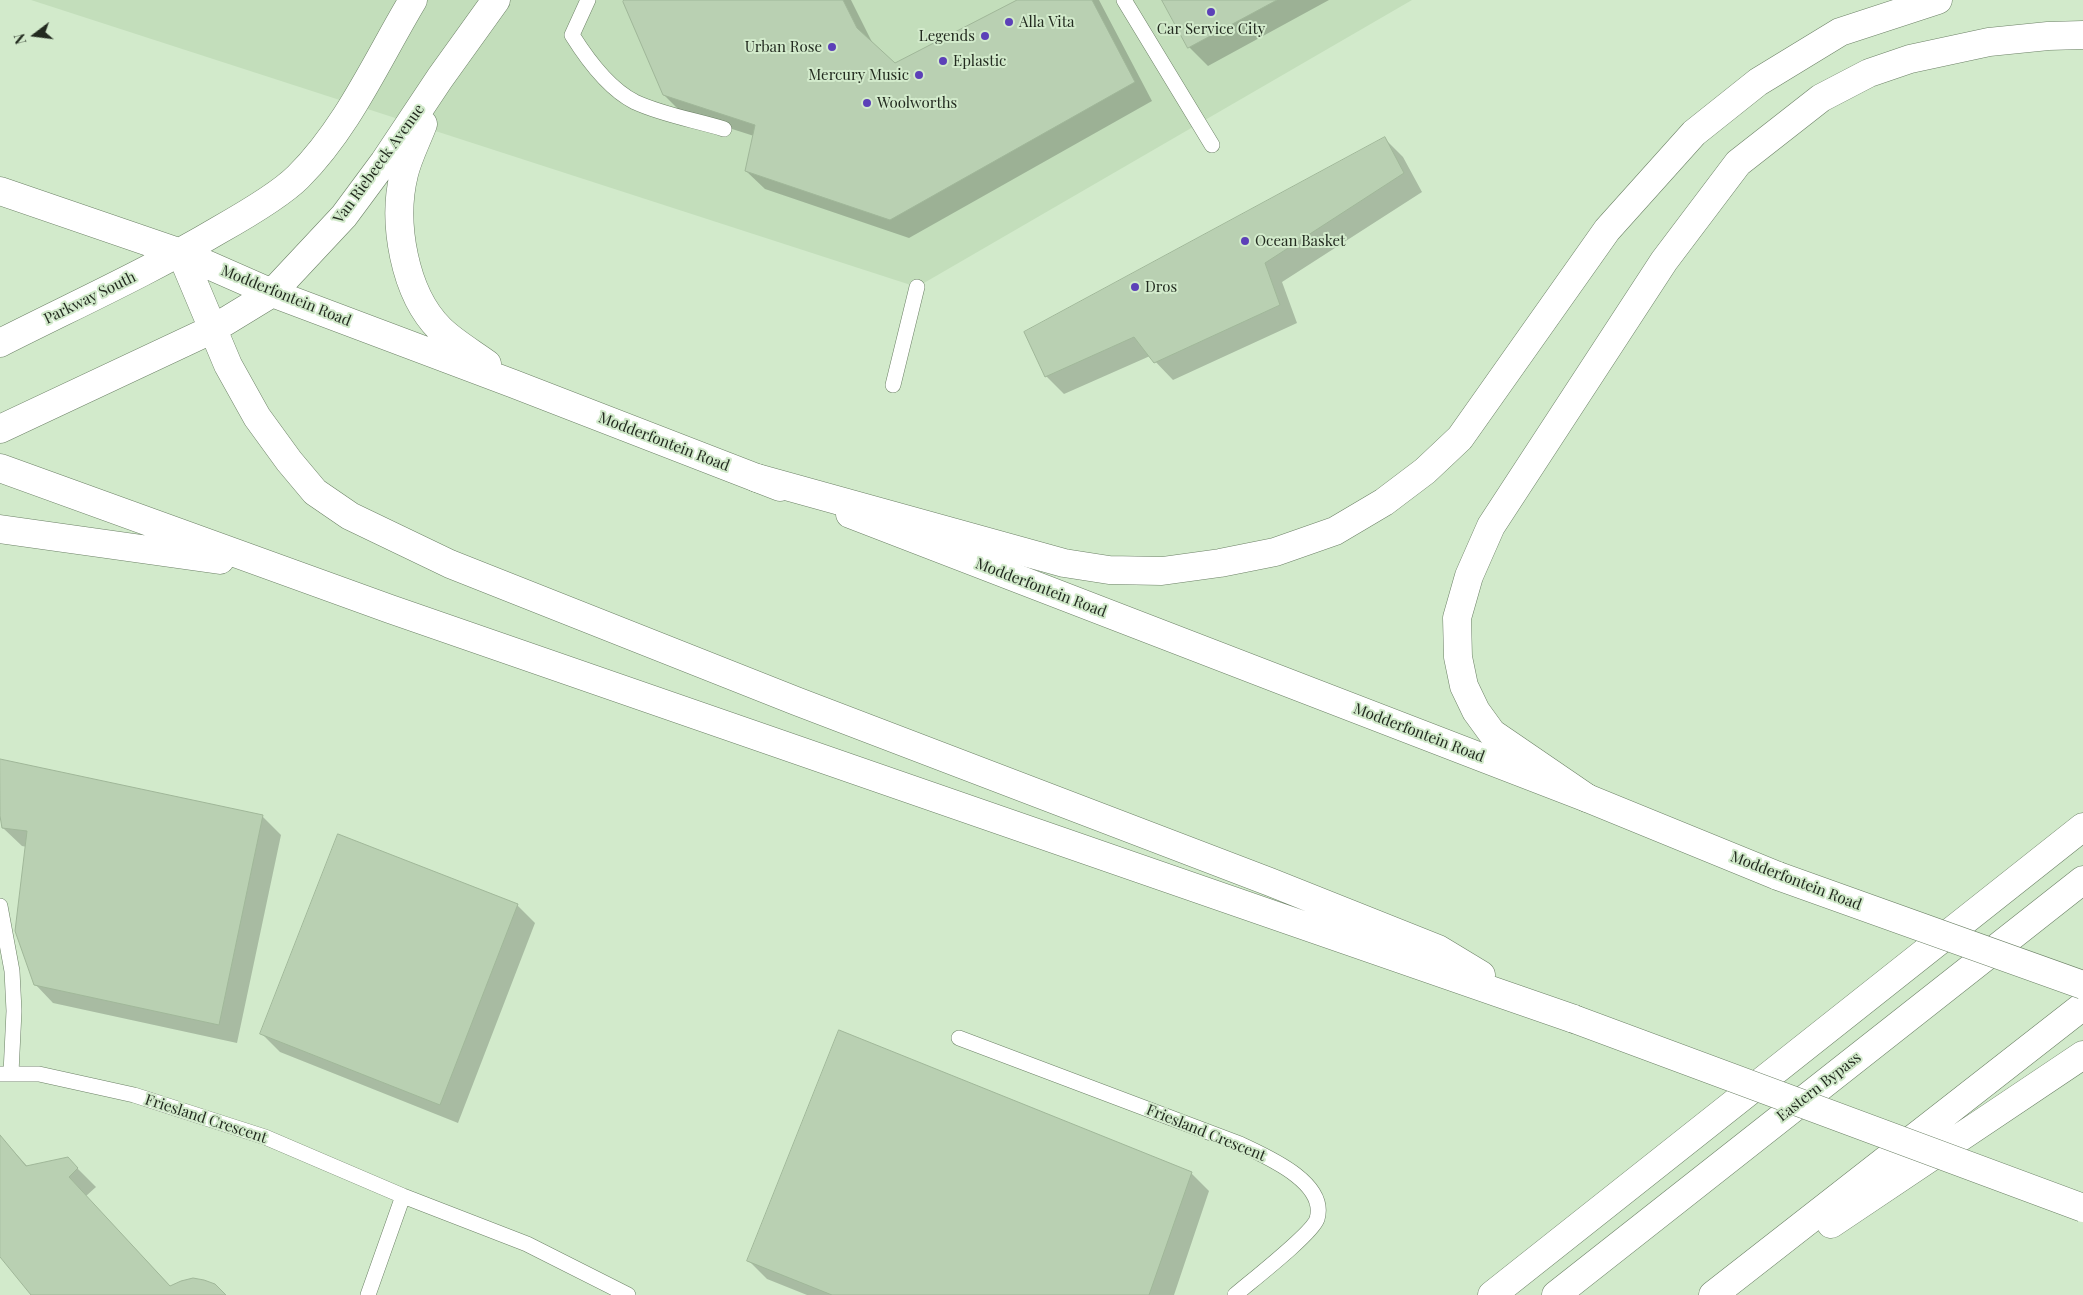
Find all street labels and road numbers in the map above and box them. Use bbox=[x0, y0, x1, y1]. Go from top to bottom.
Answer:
street label: Van Riebeeck Avenue bbox=[330, 101, 428, 227]
street label: Modderfontein Road bbox=[218, 262, 354, 330]
street label: Parkway South bbox=[41, 268, 139, 328]
street label: Modderfontein Road bbox=[596, 409, 732, 475]
street label: Modderfontein Road bbox=[973, 555, 1109, 621]
street label: Modderfontein Road bbox=[1351, 700, 1487, 766]
street label: Modderfontein Road bbox=[1728, 848, 1864, 914]
street label: Eastern Bypass bbox=[1773, 1049, 1865, 1125]
street label: Friesland Crescent bbox=[143, 1091, 269, 1147]
street label: Friesland Crescent bbox=[1144, 1101, 1268, 1165]

